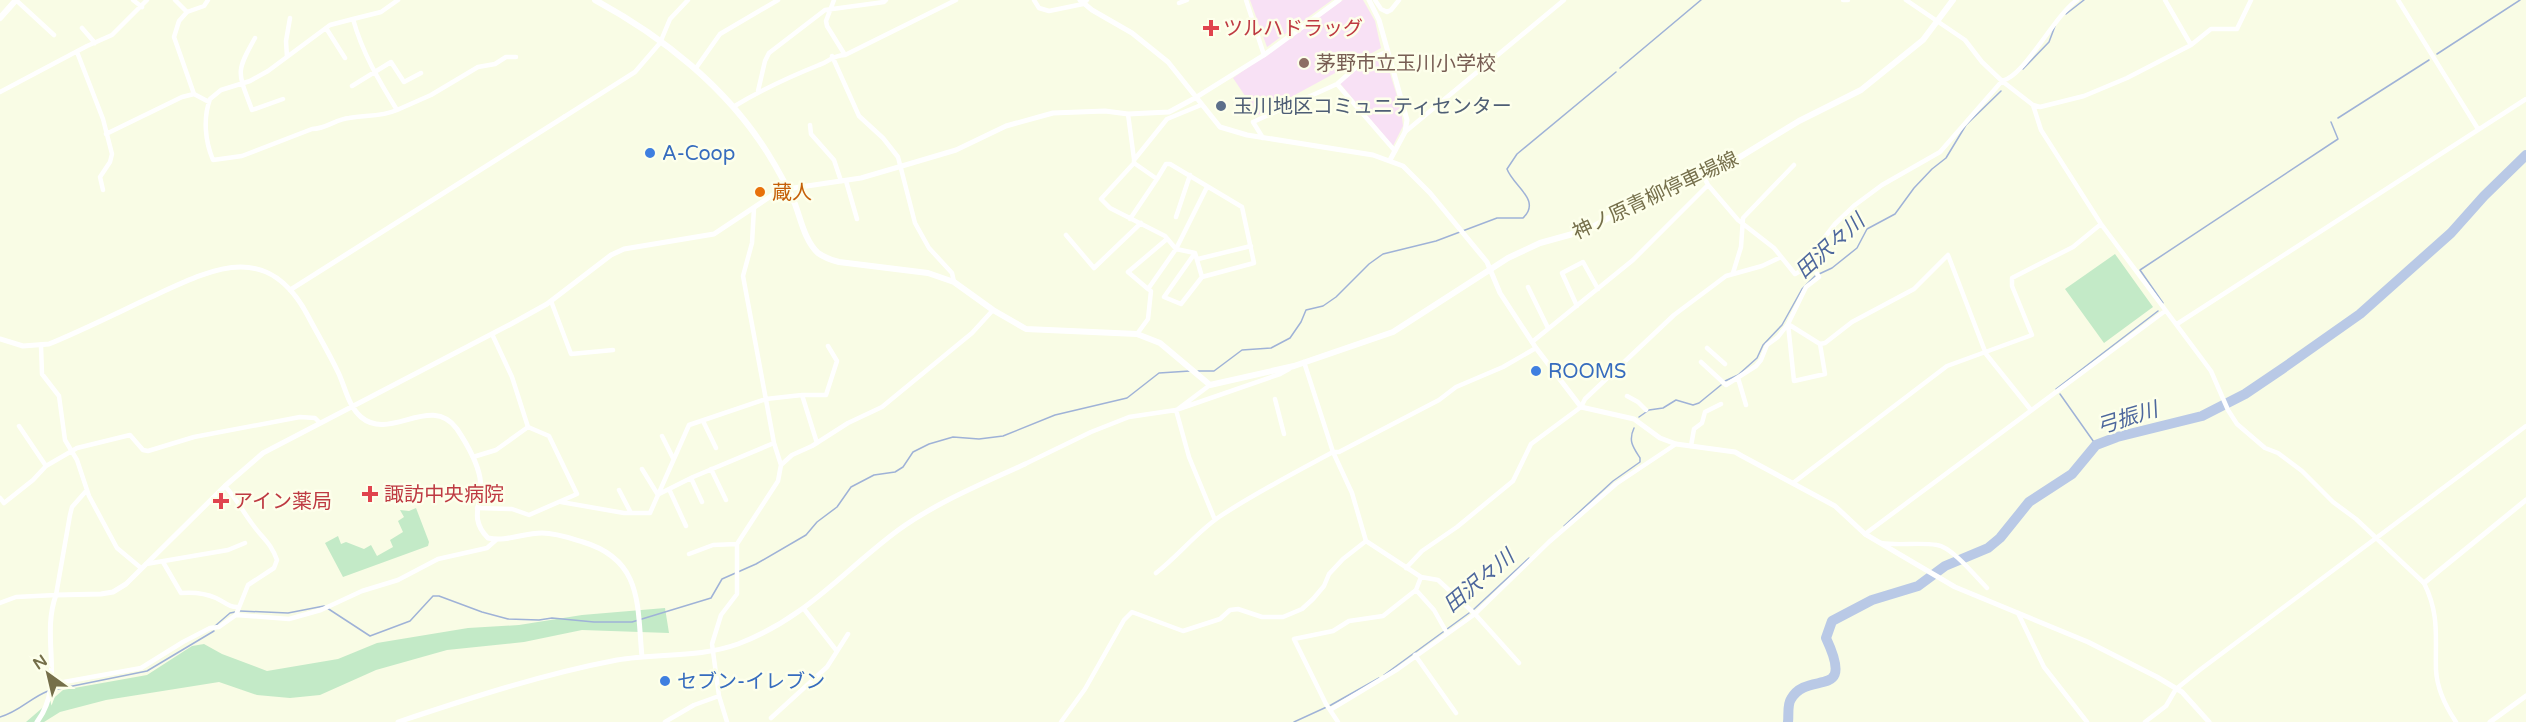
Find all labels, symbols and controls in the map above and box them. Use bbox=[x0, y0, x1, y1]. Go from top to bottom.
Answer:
place label: ツルハドラッグ bbox=[1223, 17, 1363, 41]
marker: ツルハドラッグ bbox=[1204, 21, 1218, 35]
place label: 茅野市立玉川小学校 bbox=[1316, 52, 1496, 76]
marker: 茅野市立玉川小学校 bbox=[1297, 56, 1311, 70]
place label: 玉川地区コミュニティセンター bbox=[1233, 95, 1512, 119]
marker: 玉川地区コミュニティセンター bbox=[1214, 99, 1228, 113]
place label: A-Coop bbox=[662, 142, 735, 166]
marker: A-Coop bbox=[643, 146, 657, 160]
street label: 神ノ原青柳停車場線 bbox=[1569, 147, 1742, 245]
place label: 蔵人 bbox=[772, 181, 812, 205]
marker: 蔵人 bbox=[753, 185, 767, 199]
water label: 田沢々川 bbox=[1791, 208, 1871, 284]
place label: ROOMS bbox=[1548, 360, 1626, 384]
marker: ROOMS bbox=[1529, 364, 1543, 378]
water label: 弓振川 bbox=[2093, 397, 2163, 440]
place label: 諏訪中央病院 bbox=[384, 483, 504, 507]
marker: 諏訪中央病院 bbox=[361, 485, 379, 503]
place label: アイン薬局 bbox=[233, 490, 332, 514]
marker: アイン薬局 bbox=[214, 494, 228, 508]
water label: 田沢々川 bbox=[1439, 544, 1521, 618]
north arrow bbox=[18, 644, 78, 704]
text: N bbox=[29, 651, 51, 674]
place label: セブン-イレブン bbox=[677, 670, 825, 694]
marker: セブン-イレブン bbox=[658, 674, 672, 688]

